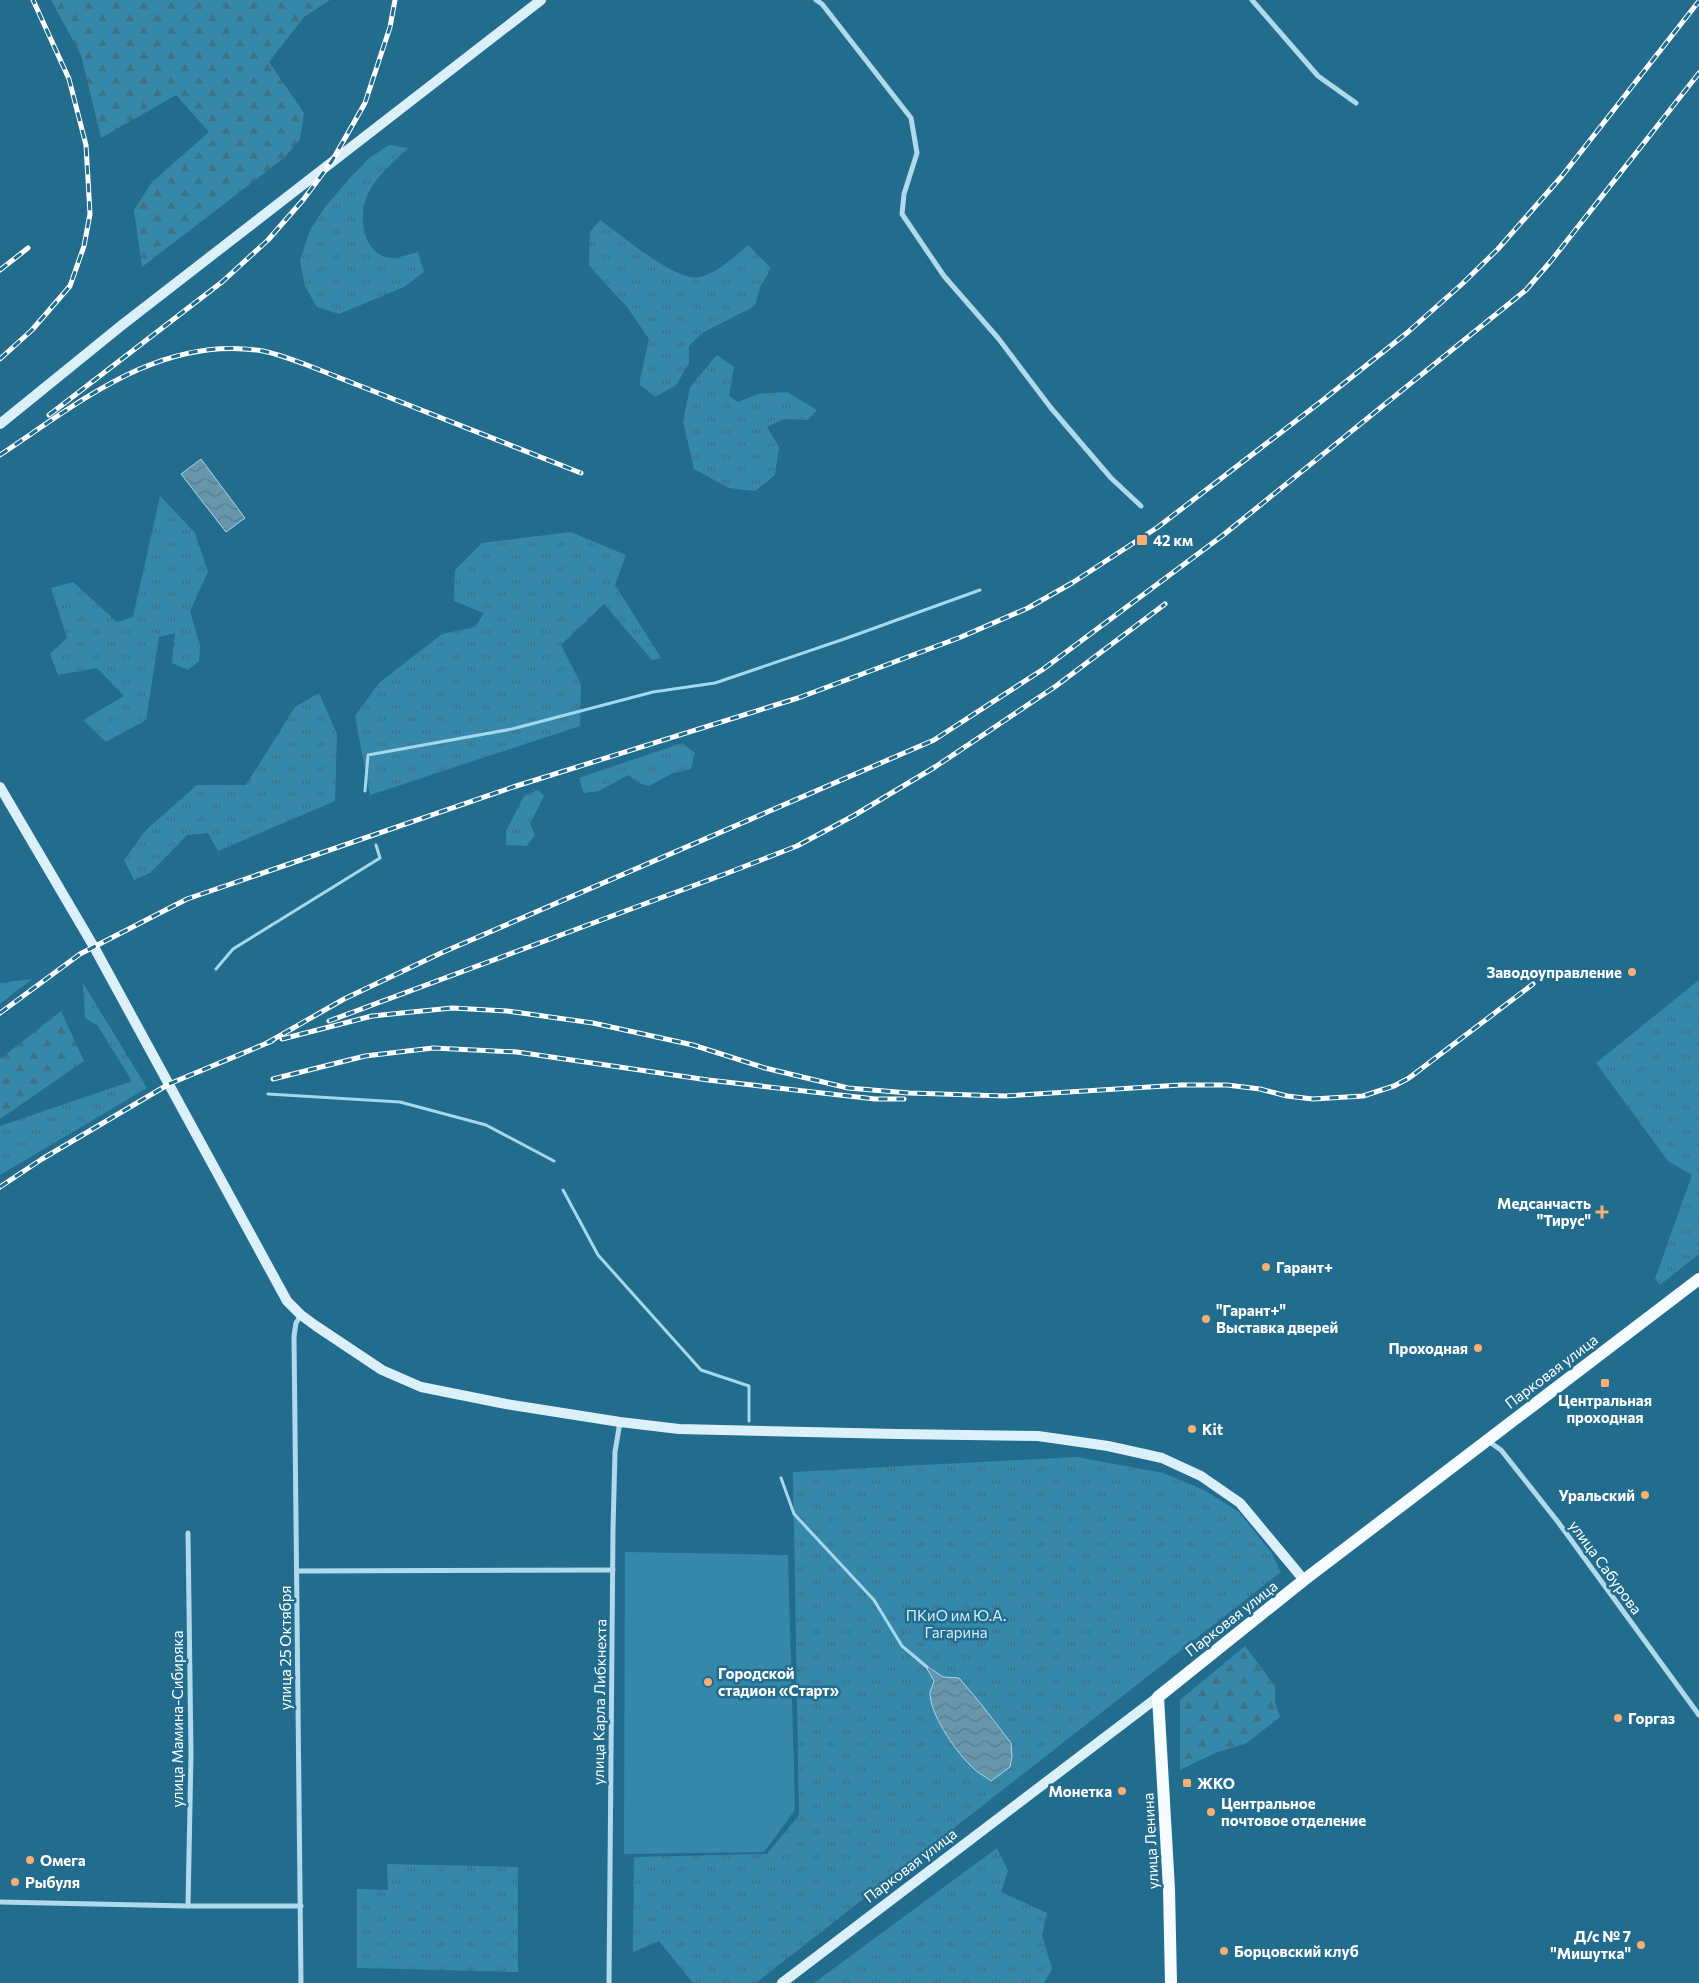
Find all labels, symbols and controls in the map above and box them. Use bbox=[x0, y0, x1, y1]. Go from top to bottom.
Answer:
place label: 42 км bbox=[1153, 531, 1193, 549]
marker: 42 км bbox=[1135, 533, 1149, 547]
place label: Заводоуправление bbox=[1486, 963, 1622, 981]
marker: Заводоуправление bbox=[1626, 966, 1638, 978]
place label: Медсанчасть "Тирус" bbox=[1497, 1194, 1591, 1229]
marker: Медсанчасть "Тирус" bbox=[1595, 1205, 1609, 1219]
place label: Гарант+ bbox=[1276, 1258, 1333, 1276]
marker: Гарант+ bbox=[1260, 1261, 1272, 1273]
place label: "Гарант+" Выставка дверей bbox=[1216, 1301, 1338, 1336]
marker: "Гарант+" Выставка дверей bbox=[1200, 1313, 1212, 1325]
street label: Парковая улица bbox=[1501, 1330, 1601, 1412]
place label: Проходная bbox=[1388, 1339, 1468, 1357]
marker: Проходная bbox=[1472, 1342, 1484, 1354]
marker: Центральная проходная bbox=[1599, 1377, 1611, 1389]
place label: Центральная проходная bbox=[1558, 1391, 1652, 1426]
place label: Kit bbox=[1202, 1420, 1223, 1438]
marker: Kit bbox=[1186, 1423, 1198, 1435]
place label: Уральский bbox=[1559, 1486, 1635, 1504]
marker: Уральский bbox=[1639, 1489, 1651, 1501]
street label: улица Сабурова bbox=[1566, 1516, 1646, 1618]
street label: Парковая улица bbox=[1181, 1576, 1281, 1660]
street label: улица 25 Октября bbox=[276, 1586, 294, 1710]
park label: ПКиО им Ю.А. Гагарина bbox=[906, 1606, 1006, 1641]
street label: улица Карла Либкнехта bbox=[589, 1619, 609, 1785]
street label: улица Мамина-Сибиряка bbox=[168, 1631, 186, 1807]
place label: Городской стадион «Старт» bbox=[718, 1664, 840, 1699]
marker: Городской стадион «Старт» bbox=[702, 1676, 714, 1688]
place label: Горгаз bbox=[1628, 1709, 1675, 1727]
marker: Горгаз bbox=[1612, 1712, 1624, 1724]
place label: ЖКО bbox=[1197, 1774, 1235, 1792]
marker: ЖКО bbox=[1181, 1777, 1193, 1789]
place label: Монетка bbox=[1048, 1782, 1112, 1800]
marker: Монетка bbox=[1116, 1785, 1128, 1797]
street label: улица Ленина bbox=[1138, 1792, 1162, 1890]
place label: Центральное почтовое отделение bbox=[1221, 1794, 1366, 1829]
marker: Центральное почтовое отделение bbox=[1205, 1806, 1217, 1818]
street label: Парковая улица bbox=[860, 1824, 960, 1906]
place label: Омега bbox=[40, 1851, 86, 1869]
marker: Омега bbox=[24, 1854, 36, 1866]
place label: Рыбуля bbox=[25, 1873, 80, 1891]
marker: Рыбуля bbox=[9, 1876, 21, 1888]
place label: Д/с № 7 "Мишутка" bbox=[1550, 1927, 1631, 1962]
marker: Д/с № 7 "Мишутка" bbox=[1635, 1939, 1647, 1951]
place label: Борцовский клуб bbox=[1234, 1942, 1359, 1960]
marker: Борцовский клуб bbox=[1218, 1945, 1230, 1957]

